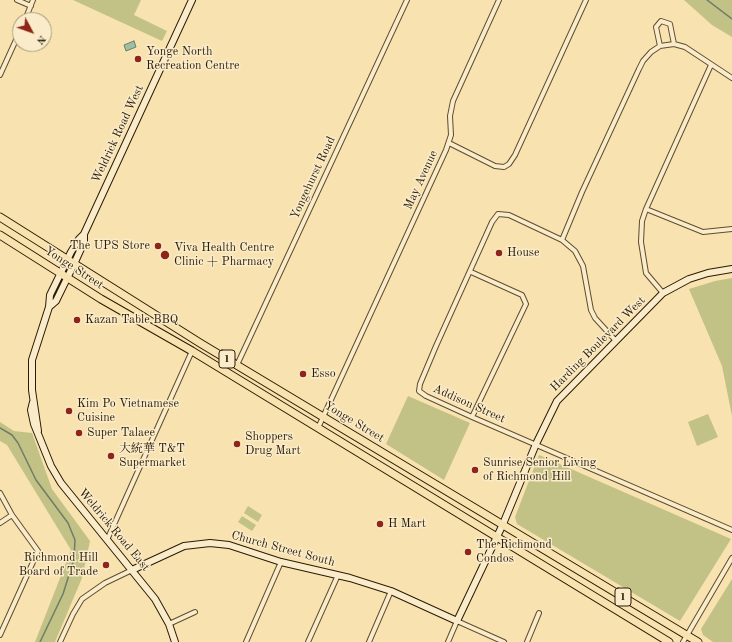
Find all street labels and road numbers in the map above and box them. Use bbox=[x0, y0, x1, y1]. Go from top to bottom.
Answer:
street label: Weldrick Road West bbox=[89, 83, 147, 185]
street label: Yongehurst Road bbox=[288, 134, 338, 222]
street label: May Avenue bbox=[401, 148, 441, 212]
street label: Yonge Street bbox=[42, 244, 106, 292]
street label: Harding Boulevard West bbox=[547, 293, 649, 395]
road number: 1 bbox=[219, 350, 235, 368]
street label: Addison Street bbox=[431, 382, 507, 426]
street label: Yonge Street bbox=[321, 398, 387, 446]
street label: Weldrick Road East bbox=[75, 486, 153, 574]
street label: Church Street South bbox=[230, 528, 336, 570]
road number: 1 bbox=[615, 588, 631, 606]

